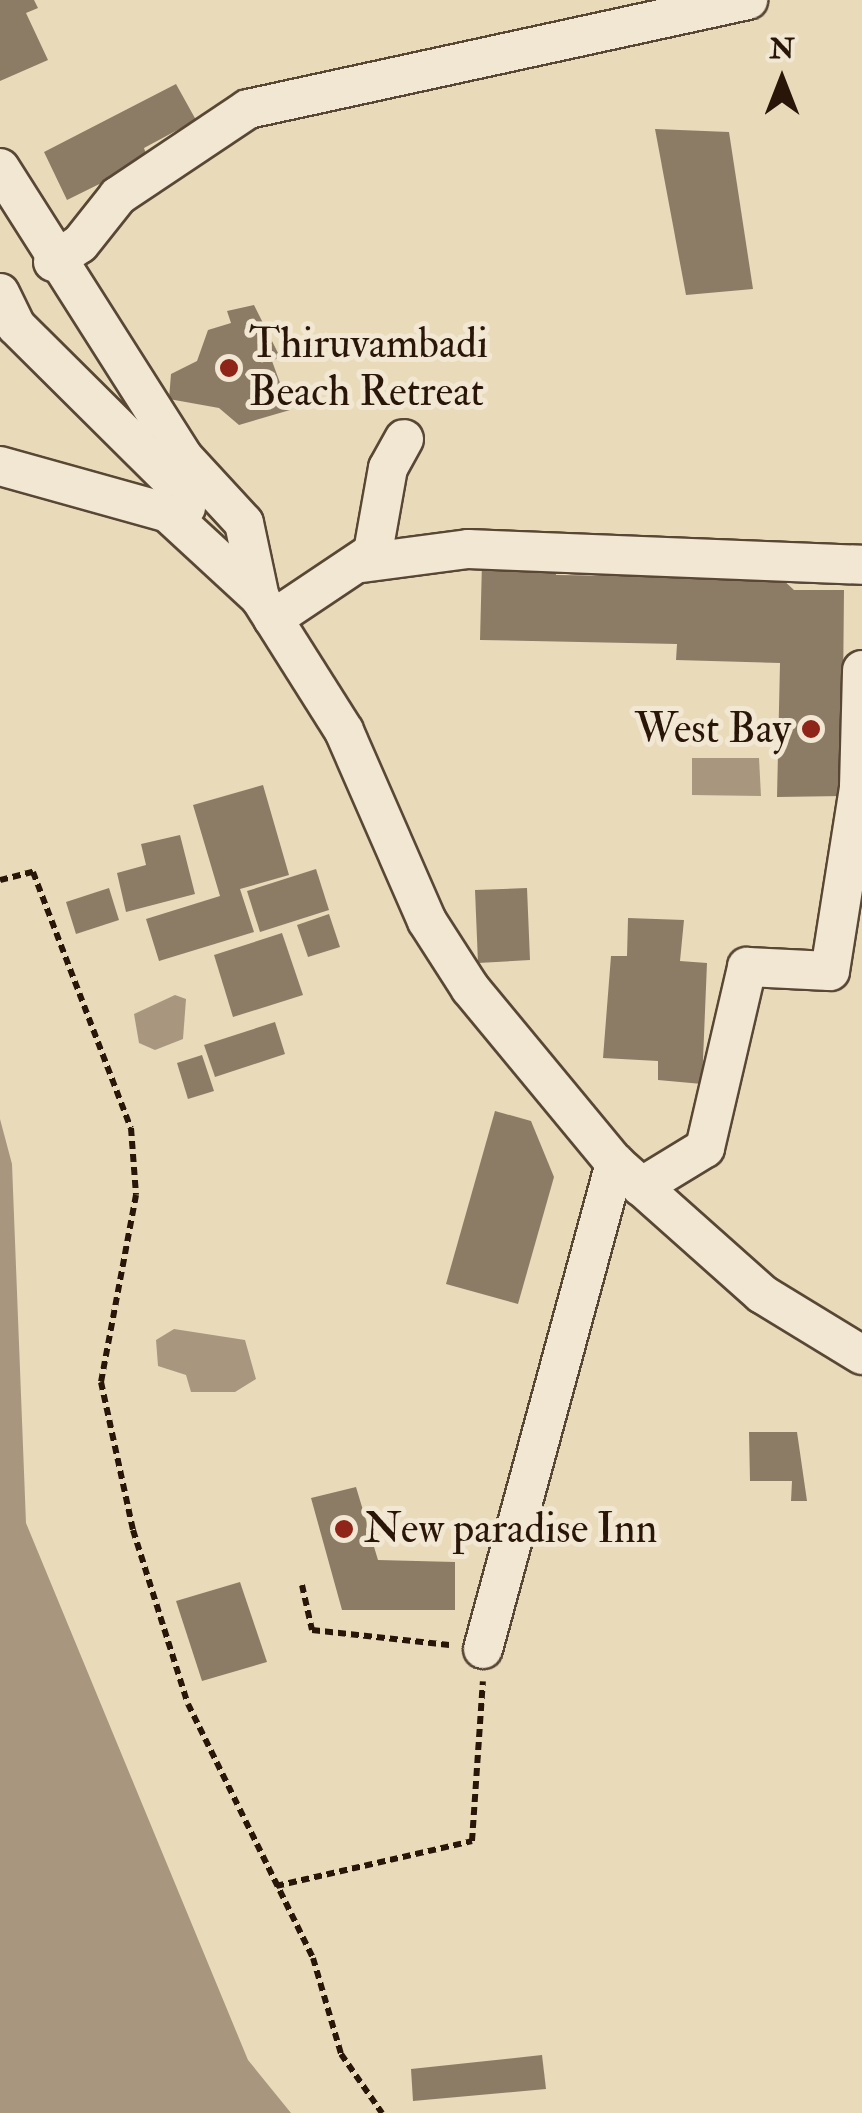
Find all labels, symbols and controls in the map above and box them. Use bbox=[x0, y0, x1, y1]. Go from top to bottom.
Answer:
north arrow bbox=[732, 30, 832, 130]
text: N bbox=[769, 32, 795, 67]
place label: Thiruvambadi Beach Retreat bbox=[249, 319, 488, 418]
marker: Thiruvambadi Beach Retreat bbox=[218, 357, 240, 379]
place label: West Bay bbox=[635, 704, 791, 754]
marker: West Bay bbox=[800, 718, 822, 740]
place label: New paradise Inn bbox=[364, 1504, 657, 1554]
marker: New paradise Inn bbox=[333, 1518, 355, 1540]

